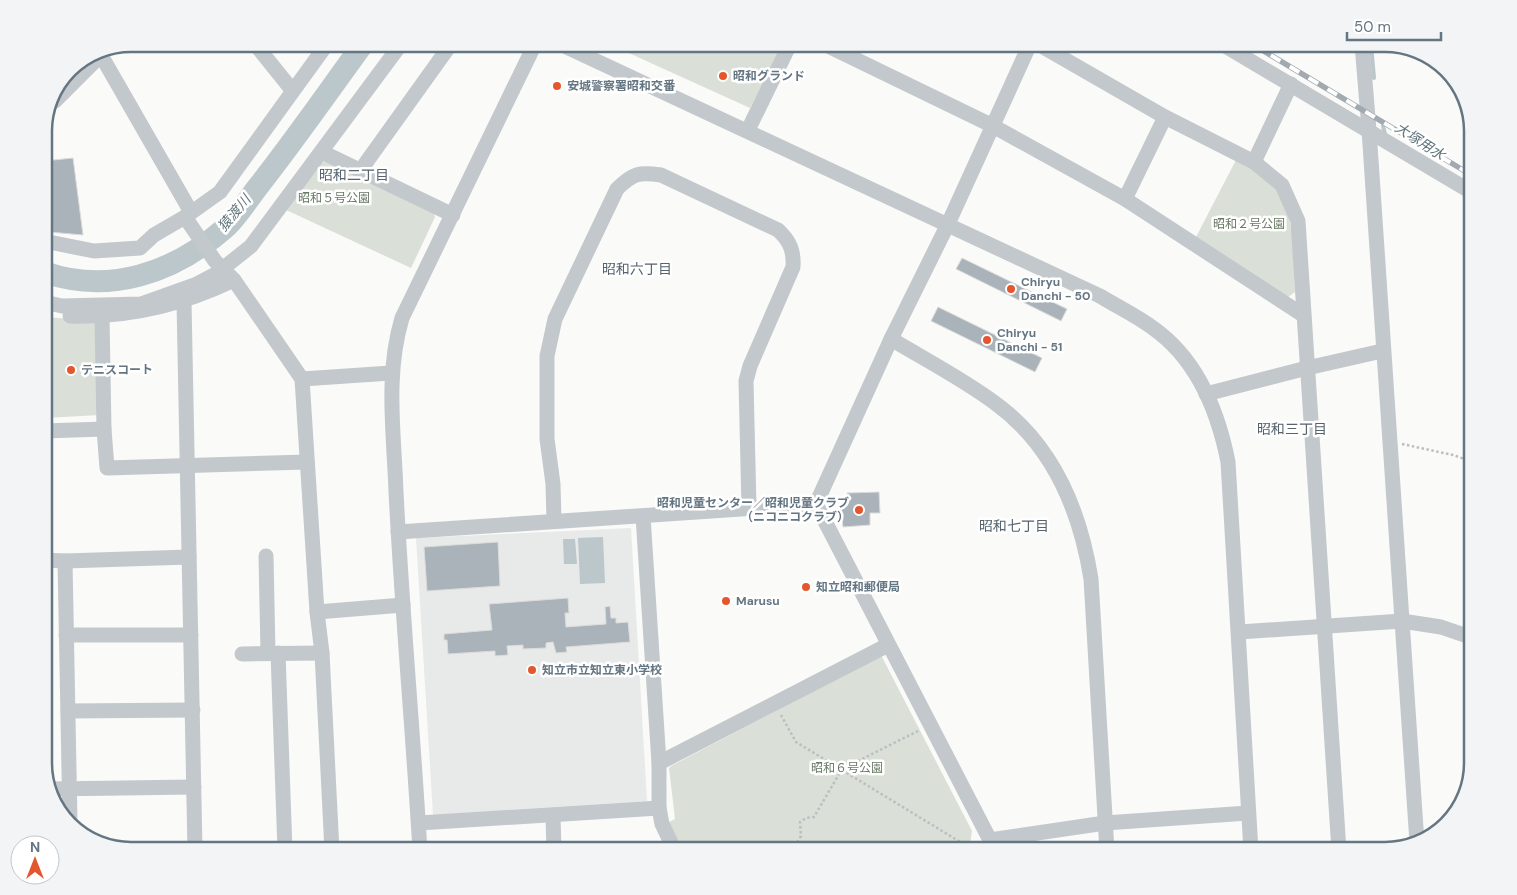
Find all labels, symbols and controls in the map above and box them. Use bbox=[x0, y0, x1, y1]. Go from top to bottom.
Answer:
scale bar bbox=[1347, 10, 1441, 42]
text: 50 m bbox=[1354, 17, 1391, 37]
place label: 昭和グランド bbox=[733, 68, 805, 84]
marker: 昭和グランド bbox=[717, 70, 729, 82]
place label: 安城警察署昭和交番 bbox=[567, 78, 676, 94]
marker: 安城警察署昭和交番 bbox=[551, 80, 563, 92]
water label: 大塚用水 bbox=[1392, 118, 1450, 165]
district label: 昭和二丁目 bbox=[319, 166, 389, 184]
water label: 猿渡川 bbox=[214, 190, 256, 235]
park label: 昭和５号公園 bbox=[298, 190, 370, 206]
park label: 昭和２号公園 bbox=[1213, 216, 1285, 232]
district label: 昭和六丁目 bbox=[602, 260, 672, 278]
place label: Chiryu Danchi - 50 bbox=[1021, 274, 1090, 304]
marker: Chiryu Danchi - 50 bbox=[1005, 283, 1017, 295]
place label: Chiryu Danchi - 51 bbox=[997, 325, 1062, 355]
marker: Chiryu Danchi - 51 bbox=[981, 334, 993, 346]
place label: テニスコート bbox=[81, 362, 153, 378]
marker: テニスコート bbox=[65, 364, 77, 376]
district label: 昭和三丁目 bbox=[1257, 420, 1327, 438]
place label: 昭和児童センター／昭和児童クラブ （ニコニコクラブ） bbox=[657, 495, 849, 525]
marker: 昭和児童センター／昭和児童クラブ （ニコニコクラブ） bbox=[853, 504, 865, 516]
district label: 昭和七丁目 bbox=[979, 517, 1049, 535]
place label: 知立昭和郵便局 bbox=[816, 579, 900, 595]
marker: 知立昭和郵便局 bbox=[800, 581, 812, 593]
place label: Marusu bbox=[736, 593, 780, 609]
marker: Marusu bbox=[720, 595, 732, 607]
place label: 知立市立知立東小学校 bbox=[542, 662, 662, 678]
marker: 知立市立知立東小学校 bbox=[526, 664, 538, 676]
park label: 昭和６号公園 bbox=[811, 760, 883, 776]
north arrow bbox=[10, 835, 60, 885]
text: N bbox=[30, 838, 40, 856]

